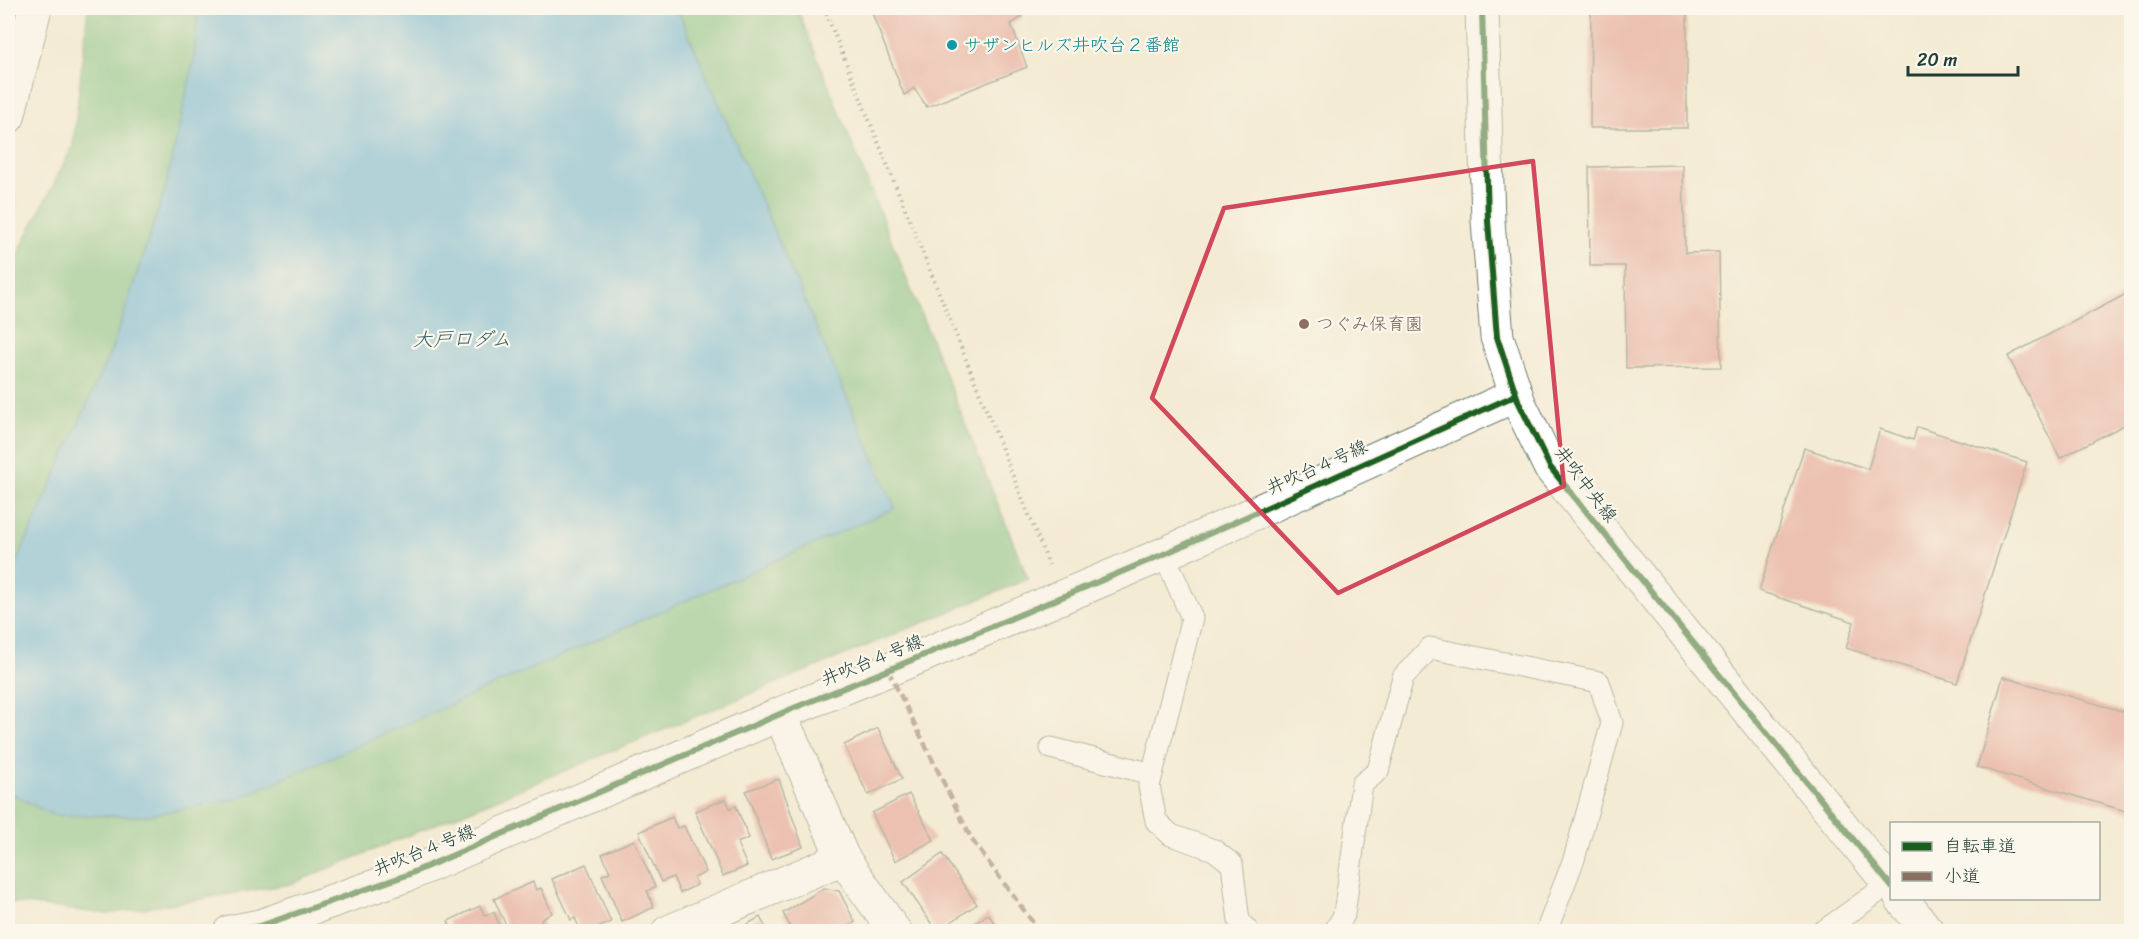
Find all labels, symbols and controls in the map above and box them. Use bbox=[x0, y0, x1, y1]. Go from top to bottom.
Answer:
place label: サザンヒルズ井吹台２番館 bbox=[964, 29, 1180, 61]
marker: サザンヒルズ井吹台２番館 bbox=[945, 38, 959, 52]
scale bar bbox=[1908, 39, 2018, 77]
text: 20 m bbox=[1917, 44, 1957, 76]
place label: つぐみ保育園 bbox=[1316, 308, 1423, 340]
marker: つぐみ保育園 bbox=[1297, 317, 1311, 331]
water label: 大戸口ダム bbox=[413, 322, 511, 357]
street label: 井吹台４号線 bbox=[1261, 430, 1373, 504]
street label: 井吹中央線 bbox=[1546, 438, 1626, 530]
street label: 井吹台４号線 bbox=[816, 625, 928, 695]
street label: 井吹台４号線 bbox=[368, 815, 480, 885]
legend bbox=[1890, 822, 2100, 900]
text: 自転車道 bbox=[1944, 830, 2016, 862]
text: 小道 bbox=[1944, 860, 1980, 892]

